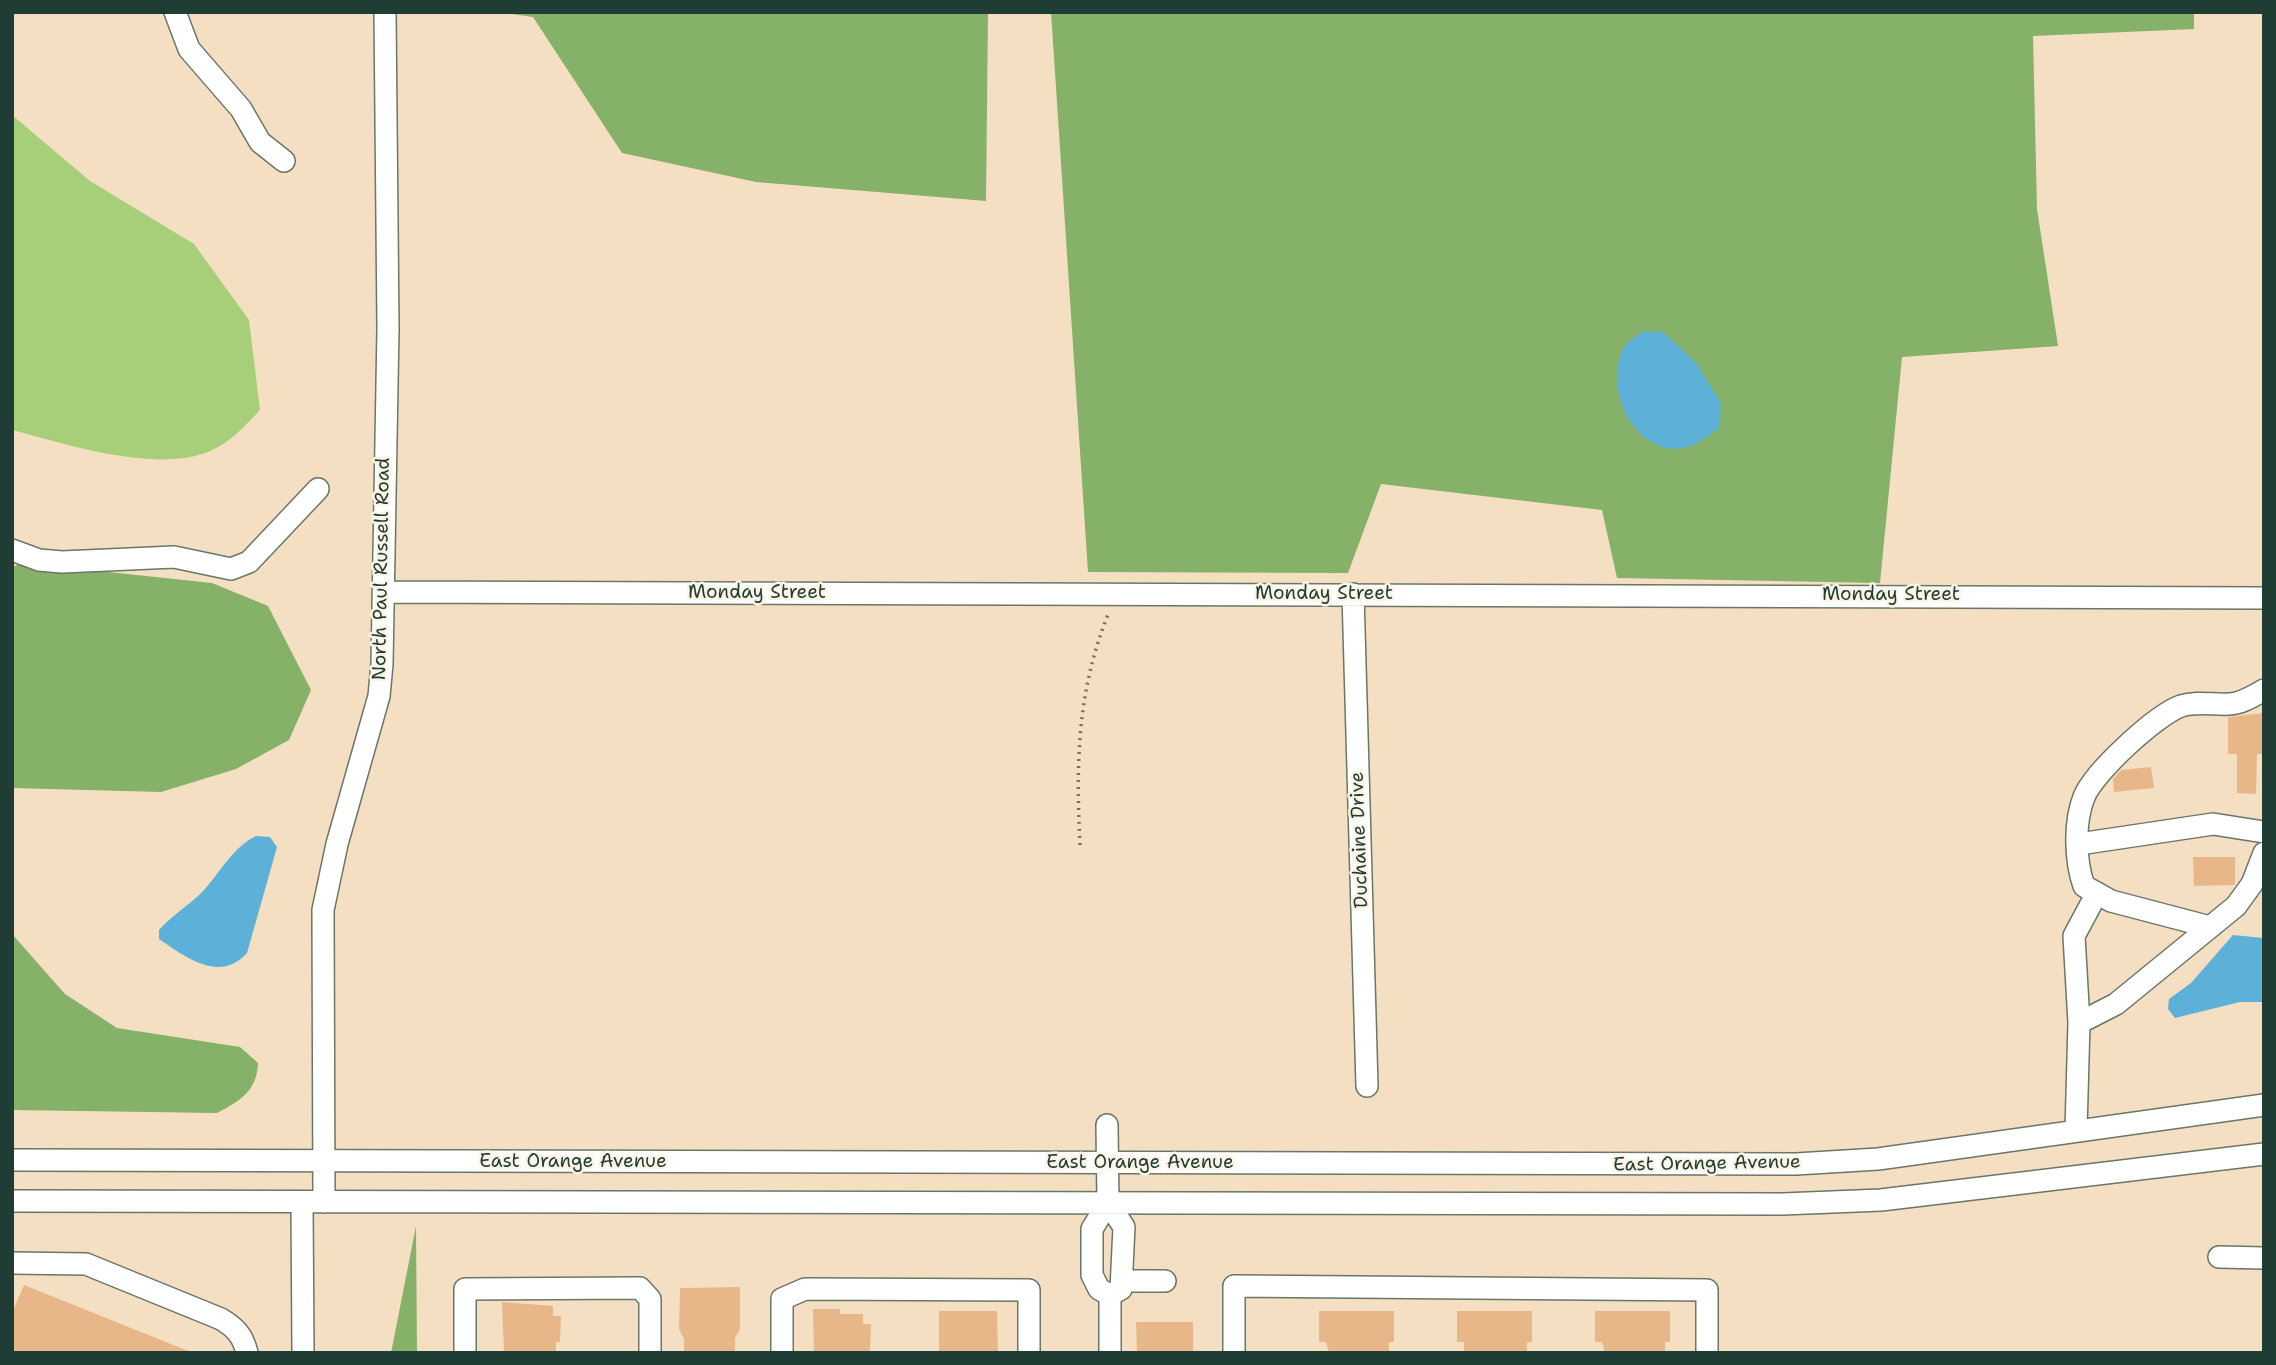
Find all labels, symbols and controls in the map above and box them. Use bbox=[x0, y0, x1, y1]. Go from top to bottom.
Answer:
street label: North Paul Russell Road bbox=[369, 457, 395, 681]
street label: Monday Street bbox=[688, 582, 826, 604]
street label: Monday Street bbox=[1255, 583, 1393, 605]
street label: Monday Street bbox=[1822, 584, 1960, 606]
street label: Duchaine Drive bbox=[1346, 771, 1374, 909]
street label: East Orange Avenue bbox=[479, 1151, 667, 1173]
street label: East Orange Avenue bbox=[1613, 1151, 1801, 1177]
street label: East Orange Avenue bbox=[1046, 1152, 1234, 1174]

